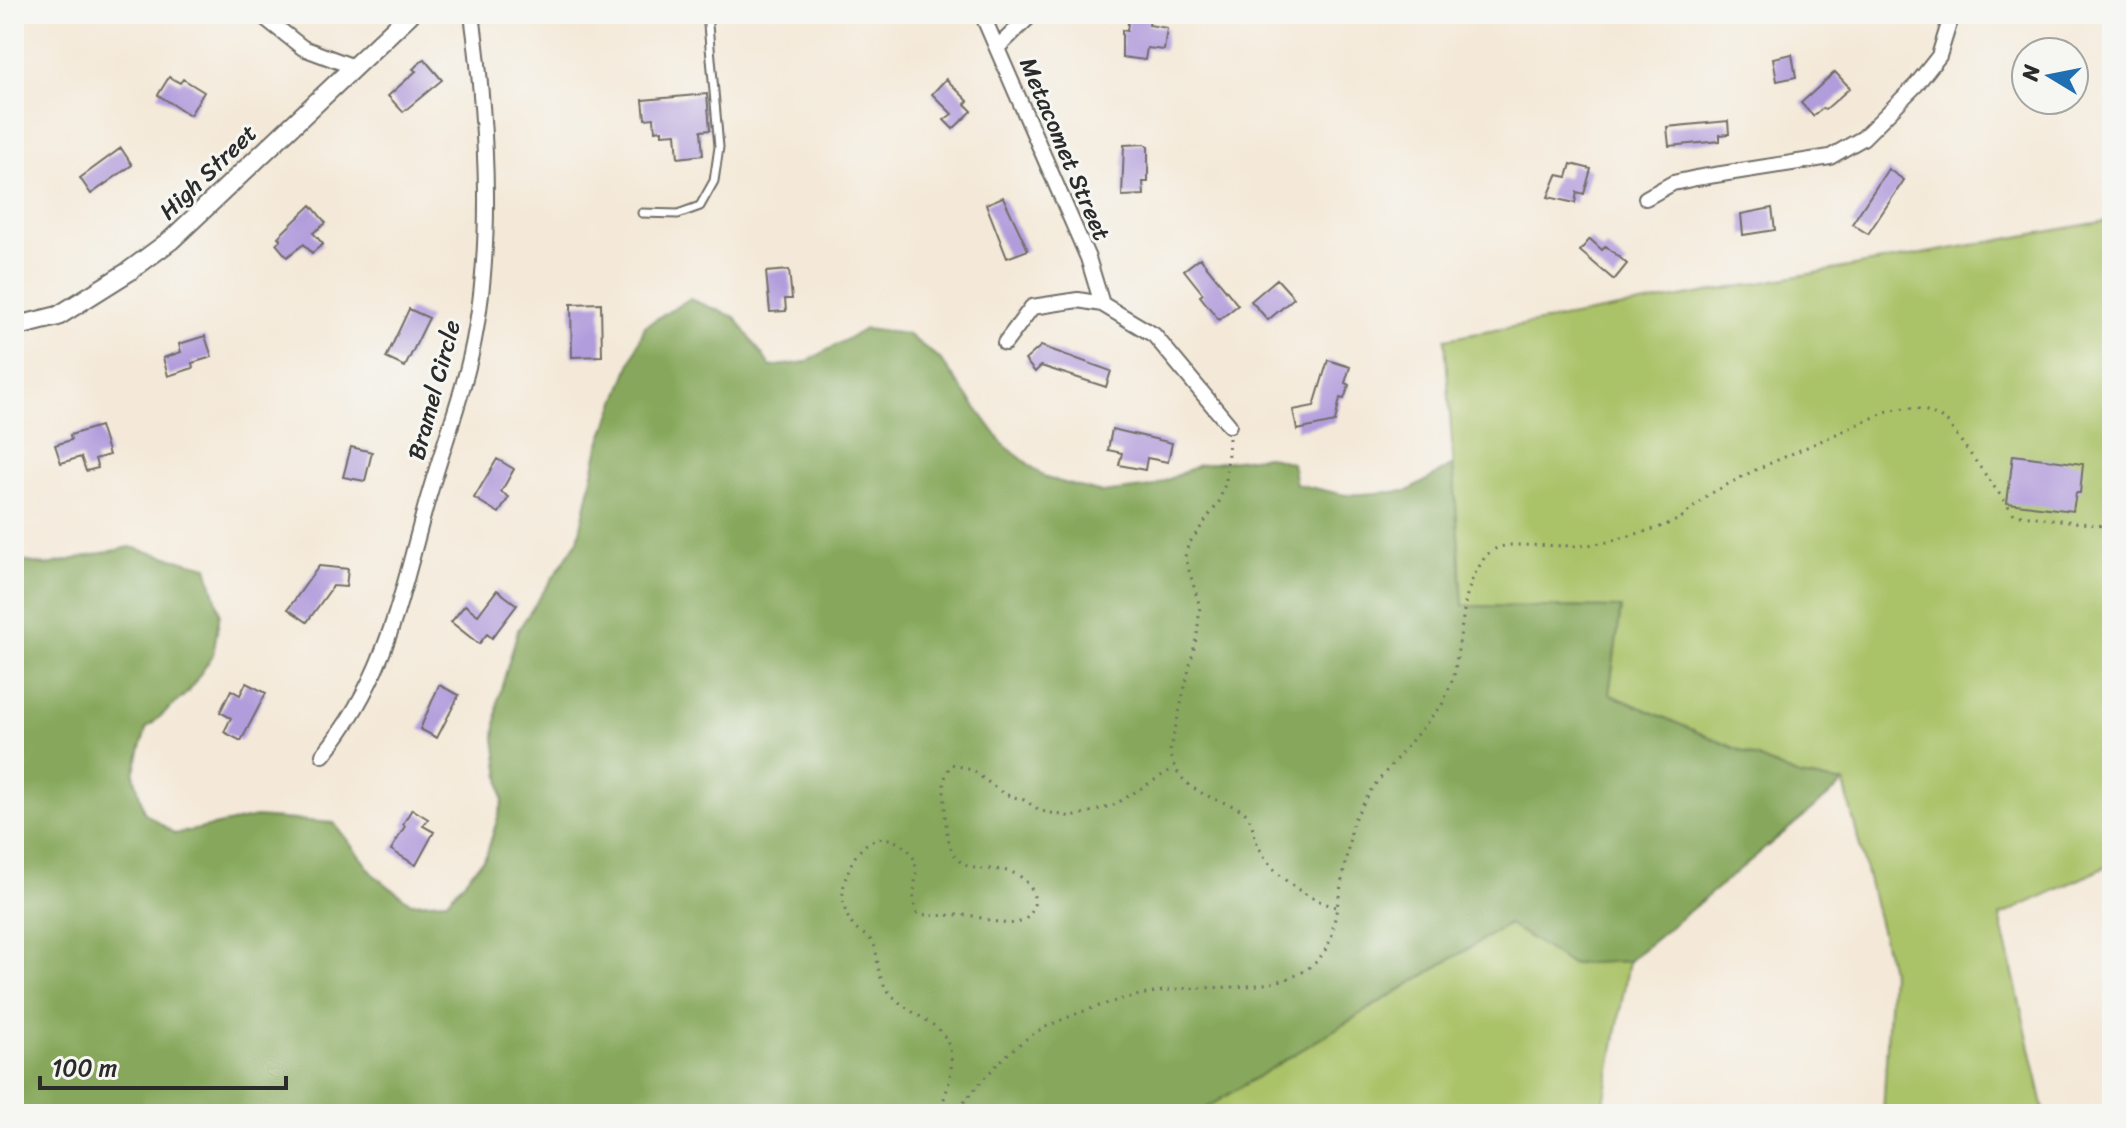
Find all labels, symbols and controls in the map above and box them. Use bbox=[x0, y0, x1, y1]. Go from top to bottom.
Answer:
north arrow bbox=[2010, 36, 2090, 116]
street label: Metacomet Street bbox=[1007, 51, 1123, 247]
text: N bbox=[2010, 61, 2051, 84]
street label: High Street bbox=[149, 114, 267, 230]
street label: Bramel Circle bbox=[395, 315, 473, 465]
scale bar bbox=[40, 1040, 286, 1090]
text: 100 m bbox=[52, 1047, 117, 1089]

